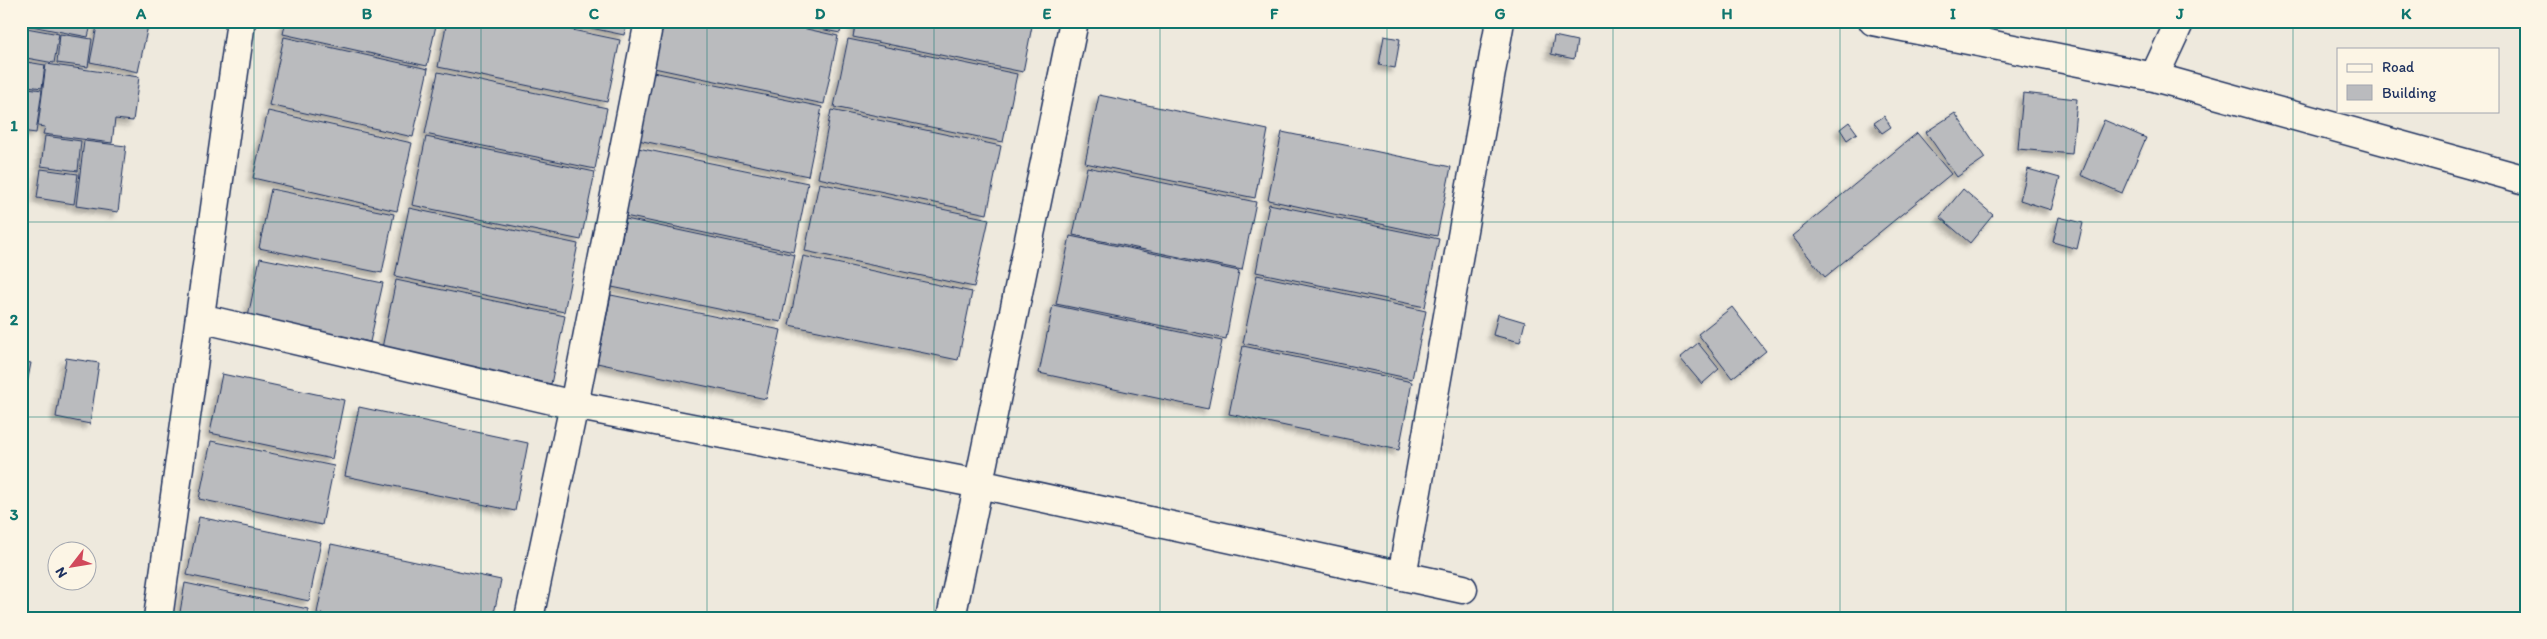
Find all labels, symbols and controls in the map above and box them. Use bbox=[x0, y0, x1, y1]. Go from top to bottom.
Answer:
text: A bbox=[135, 4, 147, 23]
text: B bbox=[362, 4, 373, 23]
text: C bbox=[589, 4, 600, 23]
text: D bbox=[815, 4, 826, 23]
text: E bbox=[1043, 4, 1052, 23]
text: F bbox=[1270, 4, 1279, 23]
text: G bbox=[1494, 4, 1506, 23]
text: H bbox=[1721, 4, 1733, 23]
text: I bbox=[1950, 4, 1956, 23]
text: J bbox=[2175, 4, 2184, 23]
text: K bbox=[2401, 4, 2412, 23]
legend bbox=[2337, 48, 2500, 112]
text: Road bbox=[2382, 58, 2415, 76]
text: Building bbox=[2382, 84, 2436, 102]
text: 1 bbox=[10, 116, 18, 135]
text: 2 bbox=[10, 310, 19, 329]
text: 3 bbox=[10, 505, 19, 524]
north arrow bbox=[48, 542, 98, 592]
text: N bbox=[52, 564, 71, 581]

